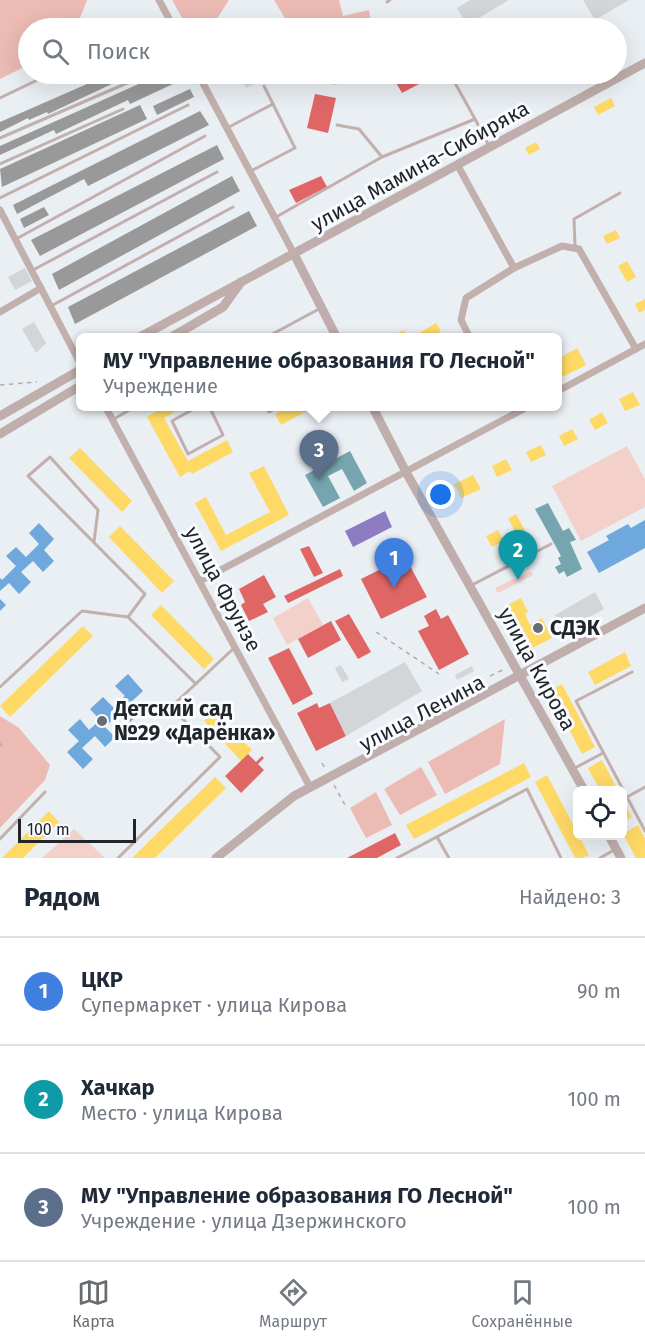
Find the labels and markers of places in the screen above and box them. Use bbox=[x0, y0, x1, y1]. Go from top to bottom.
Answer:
pin: 3 bbox=[300, 430, 338, 480]
pin: 2 bbox=[498, 530, 538, 580]
pin: 1 bbox=[374, 538, 414, 588]
place label: СДЭК bbox=[550, 615, 601, 641]
marker: СДЭК bbox=[531, 621, 545, 635]
place label: Детский сад №29 «Дарёнка» bbox=[113, 696, 275, 746]
marker: Детский сад №29 «Дарёнка» bbox=[95, 714, 109, 728]

